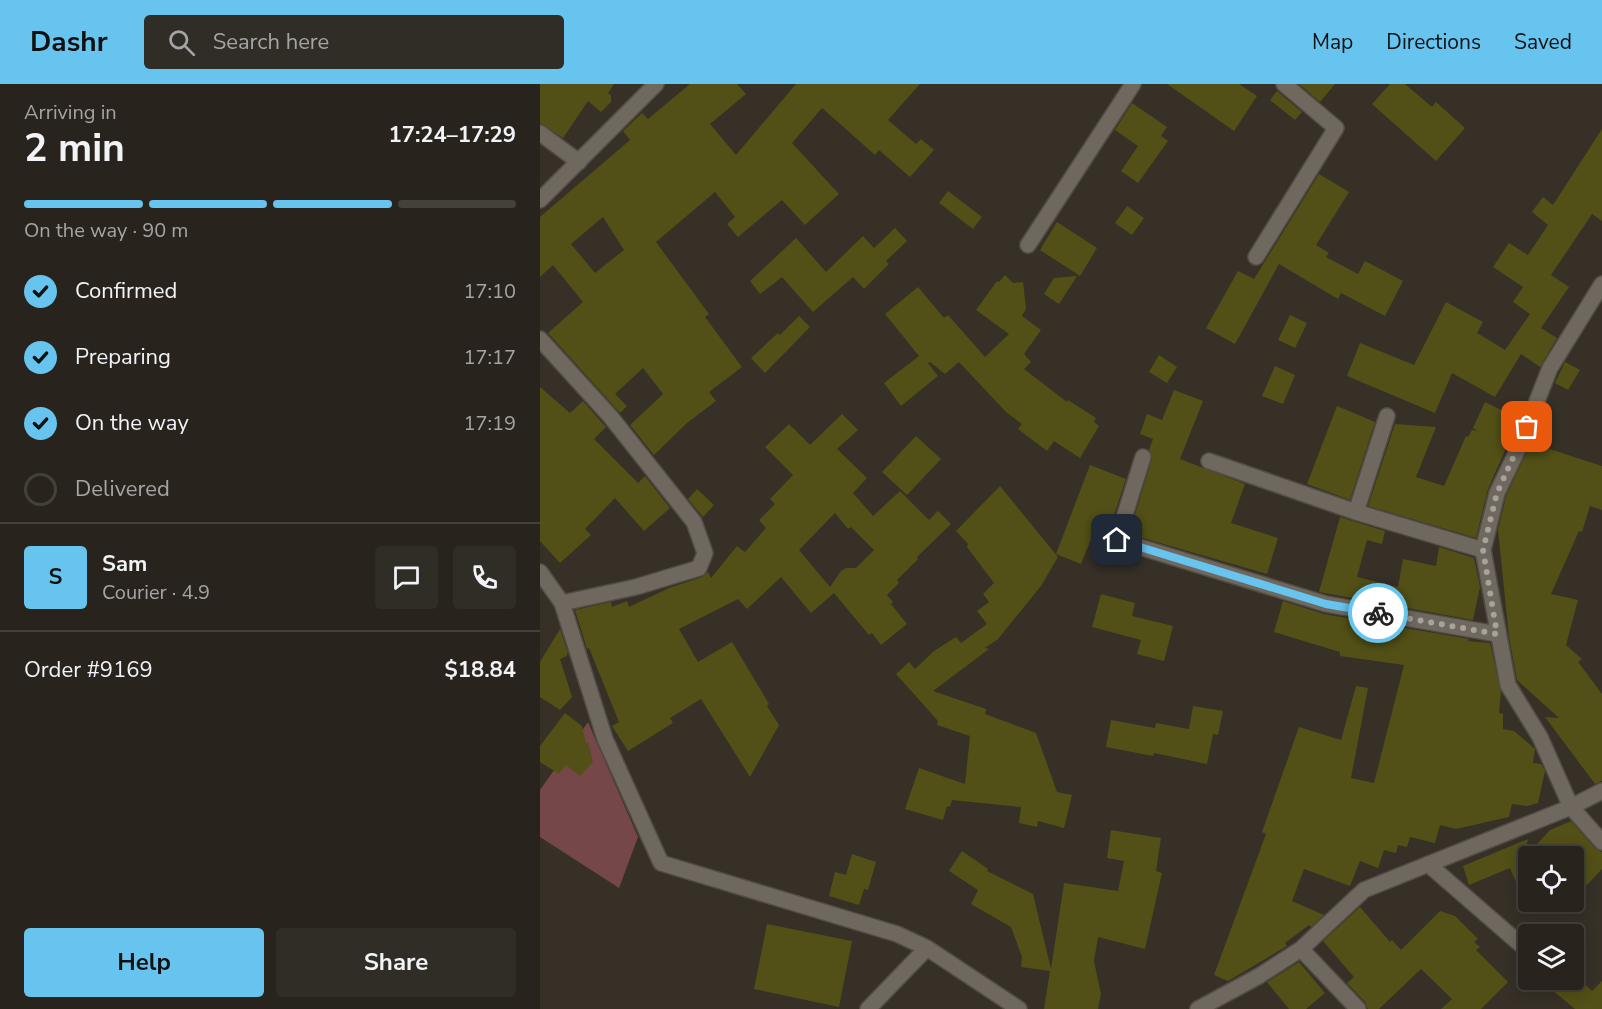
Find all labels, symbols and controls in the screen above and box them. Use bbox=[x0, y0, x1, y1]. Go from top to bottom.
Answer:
search box bbox=[144, 15, 564, 69]
text: Dashr bbox=[30, 23, 108, 61]
icon: search bbox=[165, 26, 198, 59]
text: Search here bbox=[213, 27, 329, 57]
text: Map bbox=[1312, 28, 1353, 56]
text: Directions bbox=[1386, 28, 1481, 56]
text: Saved bbox=[1514, 28, 1572, 56]
text: Arriving in bbox=[24, 99, 117, 126]
text: 17:24–17:29 bbox=[388, 120, 516, 150]
text: 2 min bbox=[24, 122, 125, 175]
text: On the way · 90 m bbox=[24, 217, 188, 244]
icon: check bbox=[24, 275, 57, 308]
text: Confirmed bbox=[75, 276, 177, 306]
text: 17:10 bbox=[463, 278, 516, 305]
icon: check bbox=[24, 341, 57, 374]
text: Preparing bbox=[75, 342, 171, 372]
text: 17:17 bbox=[463, 344, 516, 371]
pin bbox=[1501, 401, 1552, 452]
icon: check bbox=[24, 407, 57, 440]
text: On the way bbox=[75, 408, 189, 438]
text: 17:19 bbox=[463, 410, 516, 437]
icon: bag bbox=[1510, 410, 1543, 443]
text: Delivered bbox=[75, 474, 170, 504]
pin bbox=[1091, 514, 1142, 565]
icon: home bbox=[1100, 523, 1133, 556]
button: chat bbox=[375, 546, 438, 609]
button: phone bbox=[453, 546, 516, 609]
text: Sam bbox=[102, 549, 147, 579]
text: S bbox=[49, 562, 62, 592]
text: Courier · 4.9 bbox=[102, 579, 210, 606]
courier bbox=[1348, 583, 1408, 643]
icon: bike bbox=[1362, 597, 1395, 630]
text: Order #9169 bbox=[24, 655, 153, 685]
text: $18.84 bbox=[445, 655, 516, 685]
map controls bbox=[1518, 846, 1584, 990]
button: locate bbox=[1518, 846, 1584, 912]
button: layers bbox=[1518, 924, 1584, 990]
button: Help bbox=[24, 928, 264, 997]
button: Share bbox=[276, 928, 516, 997]

